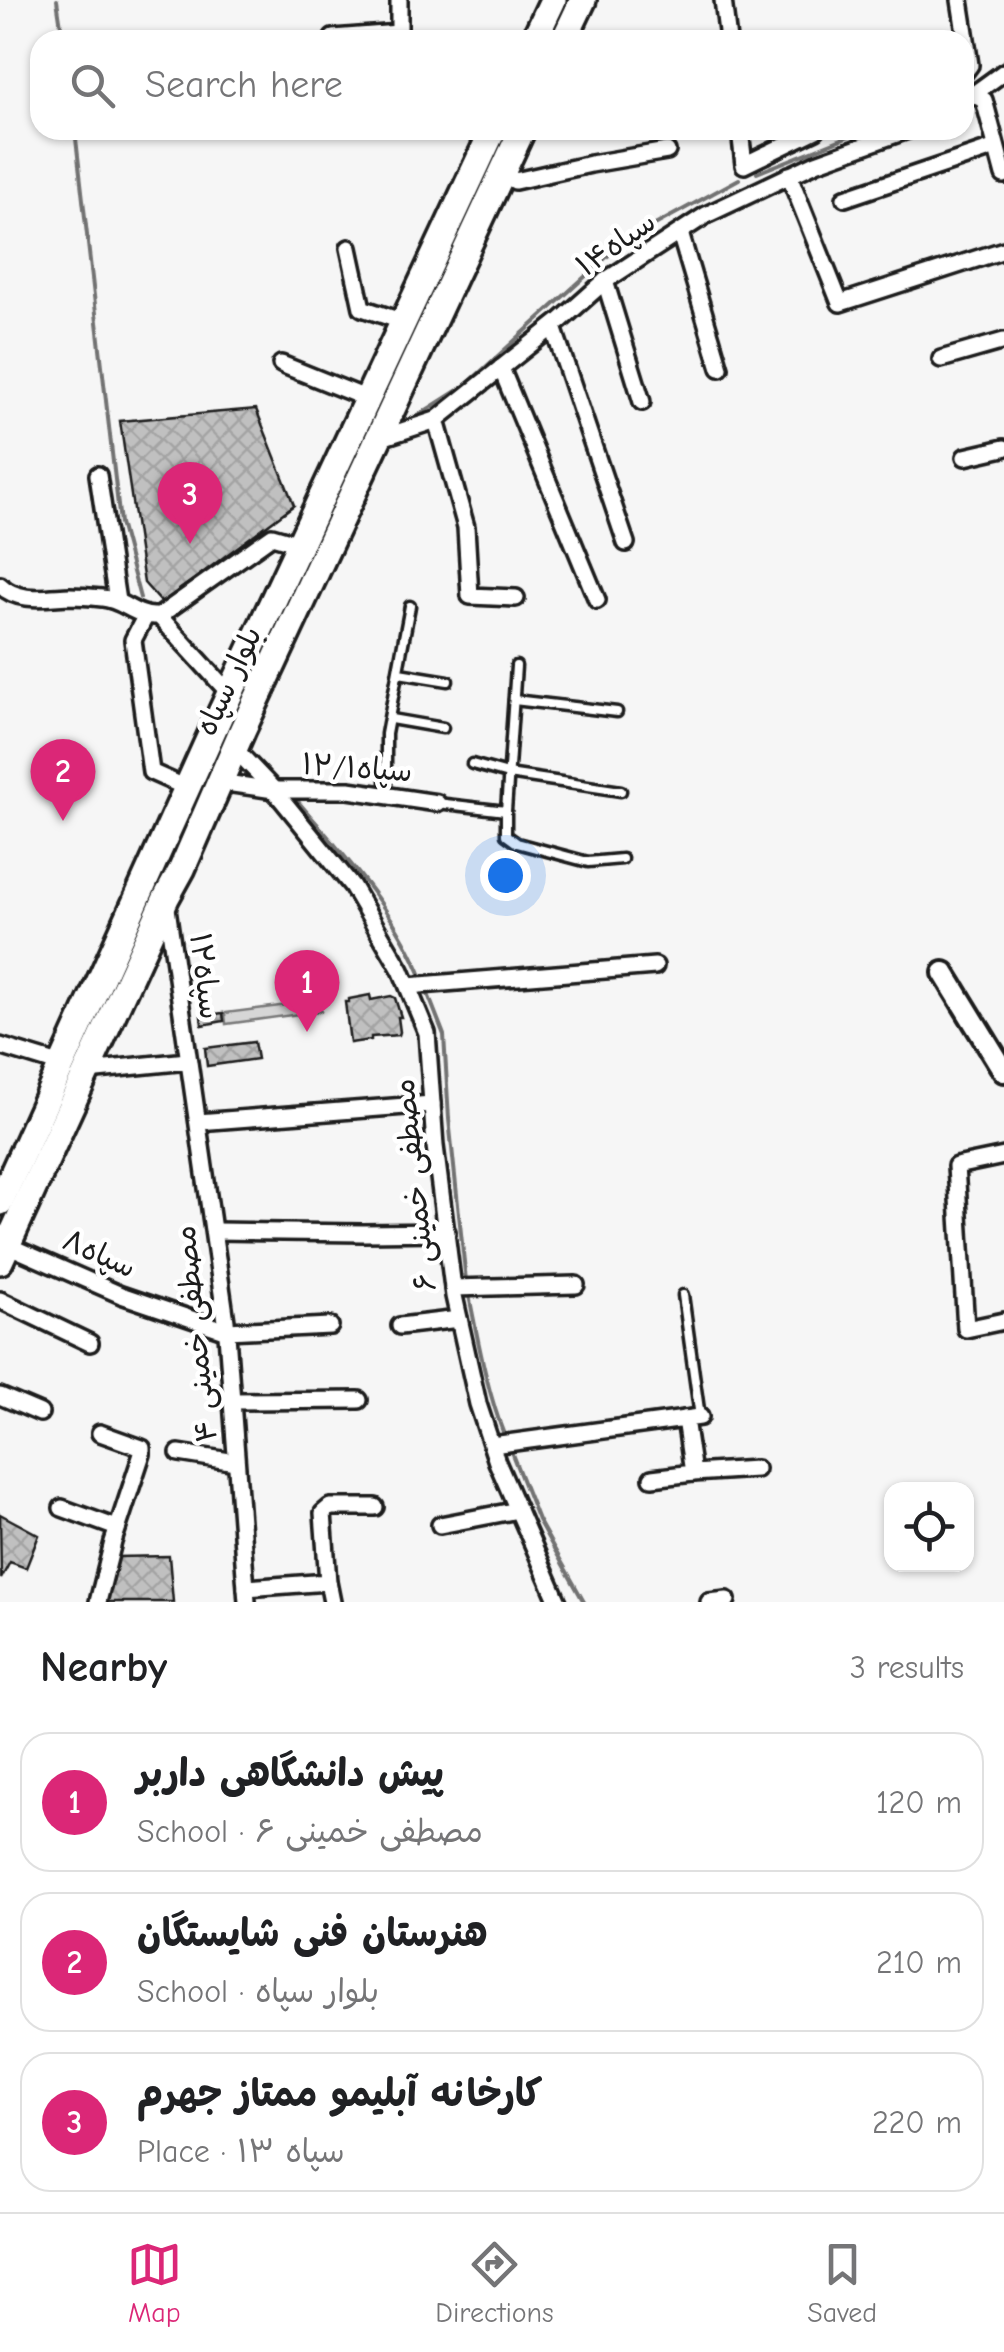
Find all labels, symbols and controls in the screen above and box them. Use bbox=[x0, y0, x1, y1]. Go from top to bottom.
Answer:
search box bbox=[30, 30, 974, 140]
icon: search bbox=[65, 58, 120, 113]
text: Search here bbox=[145, 63, 343, 107]
street label: سپاه۱۴ bbox=[570, 204, 663, 285]
pin: 3 bbox=[158, 462, 222, 544]
street label: بلوار سپاه bbox=[189, 621, 270, 741]
pin: 2 bbox=[30, 738, 96, 821]
street label: سپاه۱۲/۱ bbox=[301, 747, 413, 790]
your location bbox=[480, 850, 531, 901]
street label: سپاه۱۲ bbox=[181, 931, 228, 1021]
pin: 1 bbox=[274, 950, 340, 1032]
street label: مصطفی خمینی ۶ bbox=[386, 1077, 445, 1293]
street label: سپاه۸ bbox=[57, 1222, 141, 1286]
street label: مصطفی خمینی ۴ bbox=[167, 1224, 226, 1444]
map controls bbox=[884, 1482, 974, 1572]
button: locate bbox=[884, 1482, 974, 1572]
text: Nearby bbox=[40, 1643, 167, 1692]
text: 3 results bbox=[850, 1649, 964, 1686]
text: پیش دانشگاهی داربر bbox=[137, 1752, 444, 1796]
text: 1 bbox=[68, 1784, 81, 1821]
text: 120 m bbox=[876, 1784, 962, 1821]
text: School · مصطفی خمینی ۶ bbox=[137, 1813, 483, 1850]
text: هنرستان فنی شایستگان bbox=[137, 1912, 488, 1956]
text: 2 bbox=[67, 1944, 82, 1981]
text: 210 m bbox=[876, 1944, 962, 1981]
text: School · بلوار سپاه bbox=[137, 1973, 379, 2010]
text: کارخانه آبلیمو ممتاز جهرم bbox=[137, 2072, 542, 2116]
text: 3 bbox=[67, 2104, 82, 2141]
text: 220 m bbox=[872, 2104, 962, 2141]
text: Place · سپاه ۱۳ bbox=[137, 2133, 345, 2170]
tab: Map bbox=[127, 2237, 182, 2329]
tab: Directions bbox=[435, 2237, 554, 2329]
tab: Saved bbox=[807, 2237, 877, 2329]

